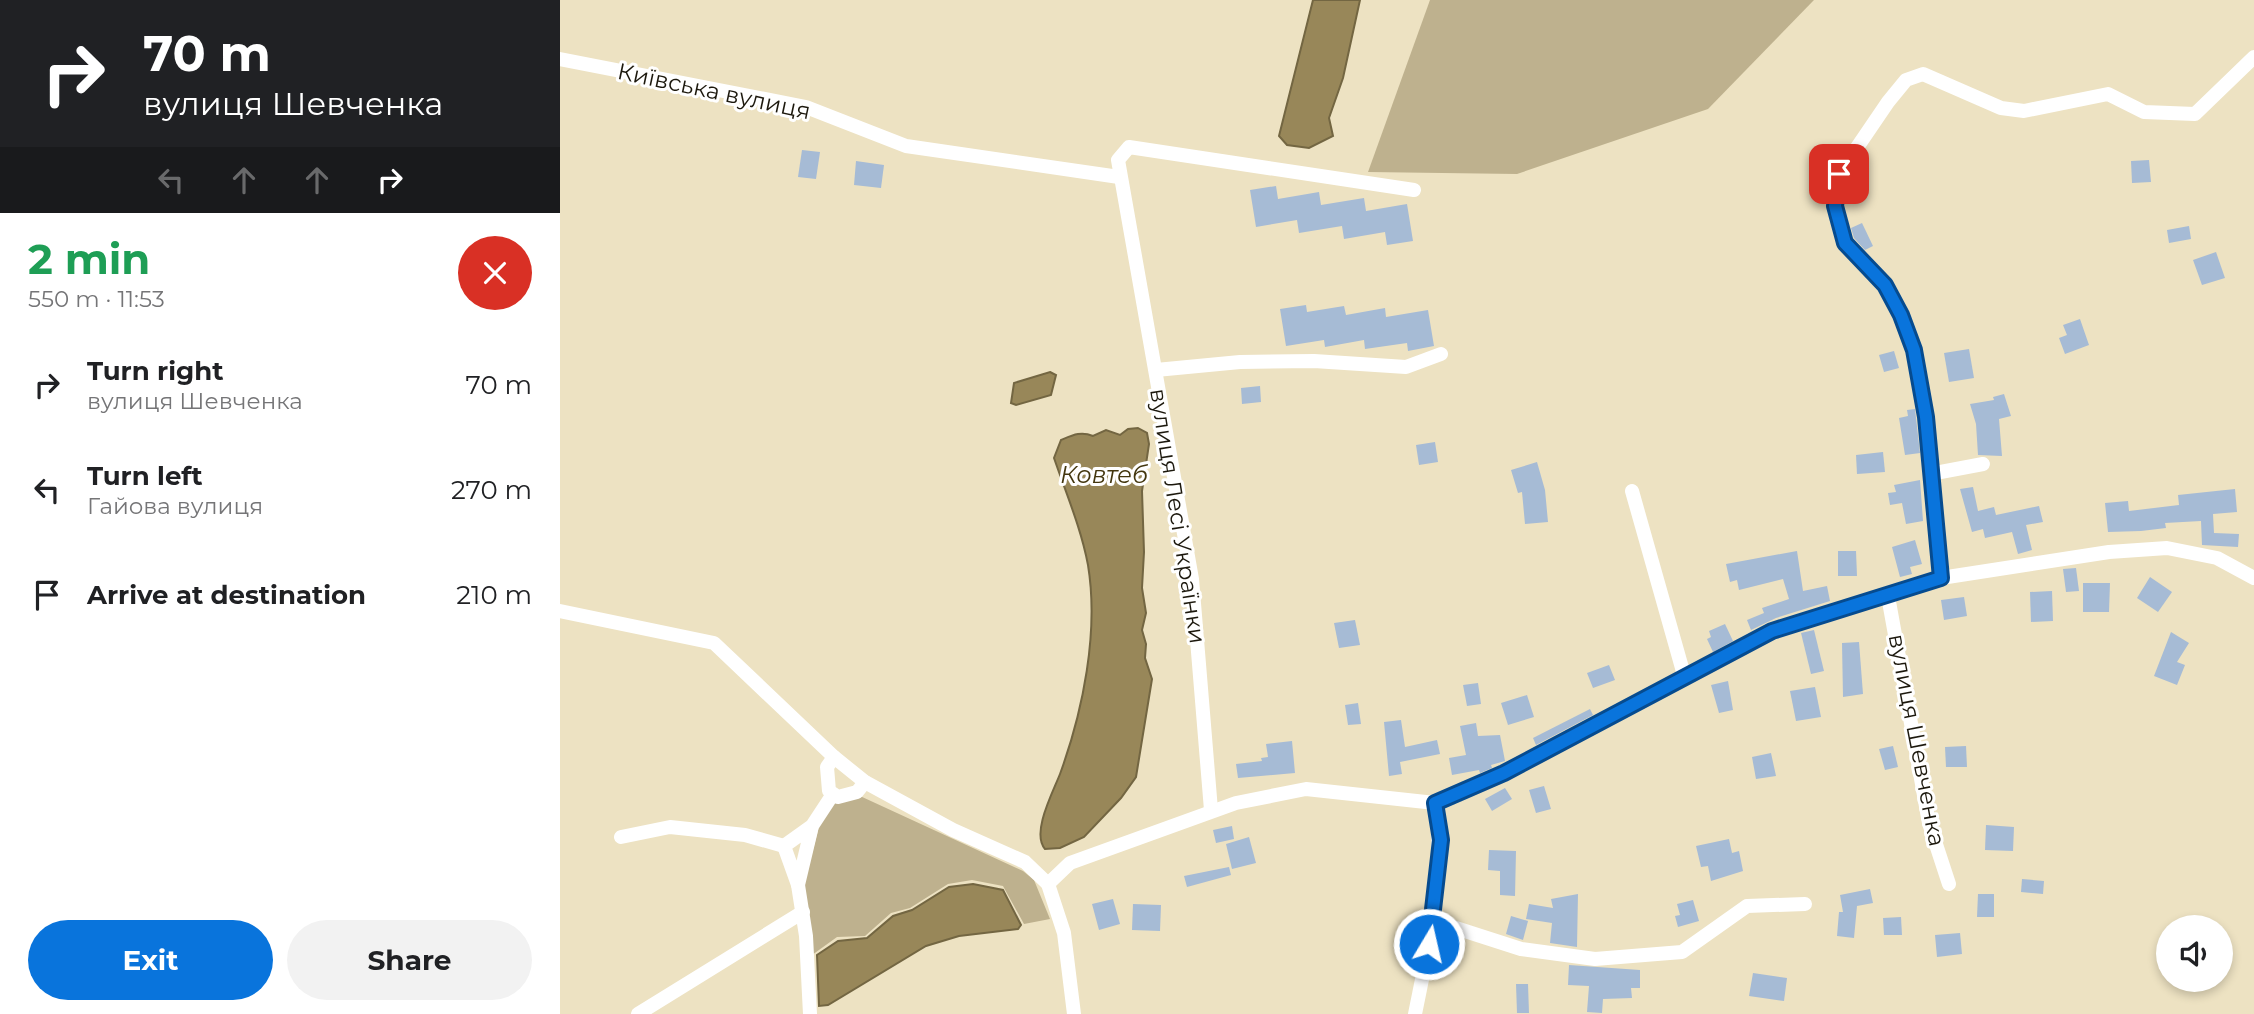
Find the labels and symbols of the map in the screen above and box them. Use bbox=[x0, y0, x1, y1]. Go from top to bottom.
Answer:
street label: Київська вулиця bbox=[615, 57, 813, 125]
pin bbox=[1809, 144, 1869, 204]
street label: вулиця Лесі Українки bbox=[1144, 386, 1212, 646]
water label: Ковтеб bbox=[1060, 460, 1148, 489]
street label: вулиця Шевченка bbox=[1883, 631, 1951, 849]
position arrow bbox=[1392, 907, 1466, 981]

